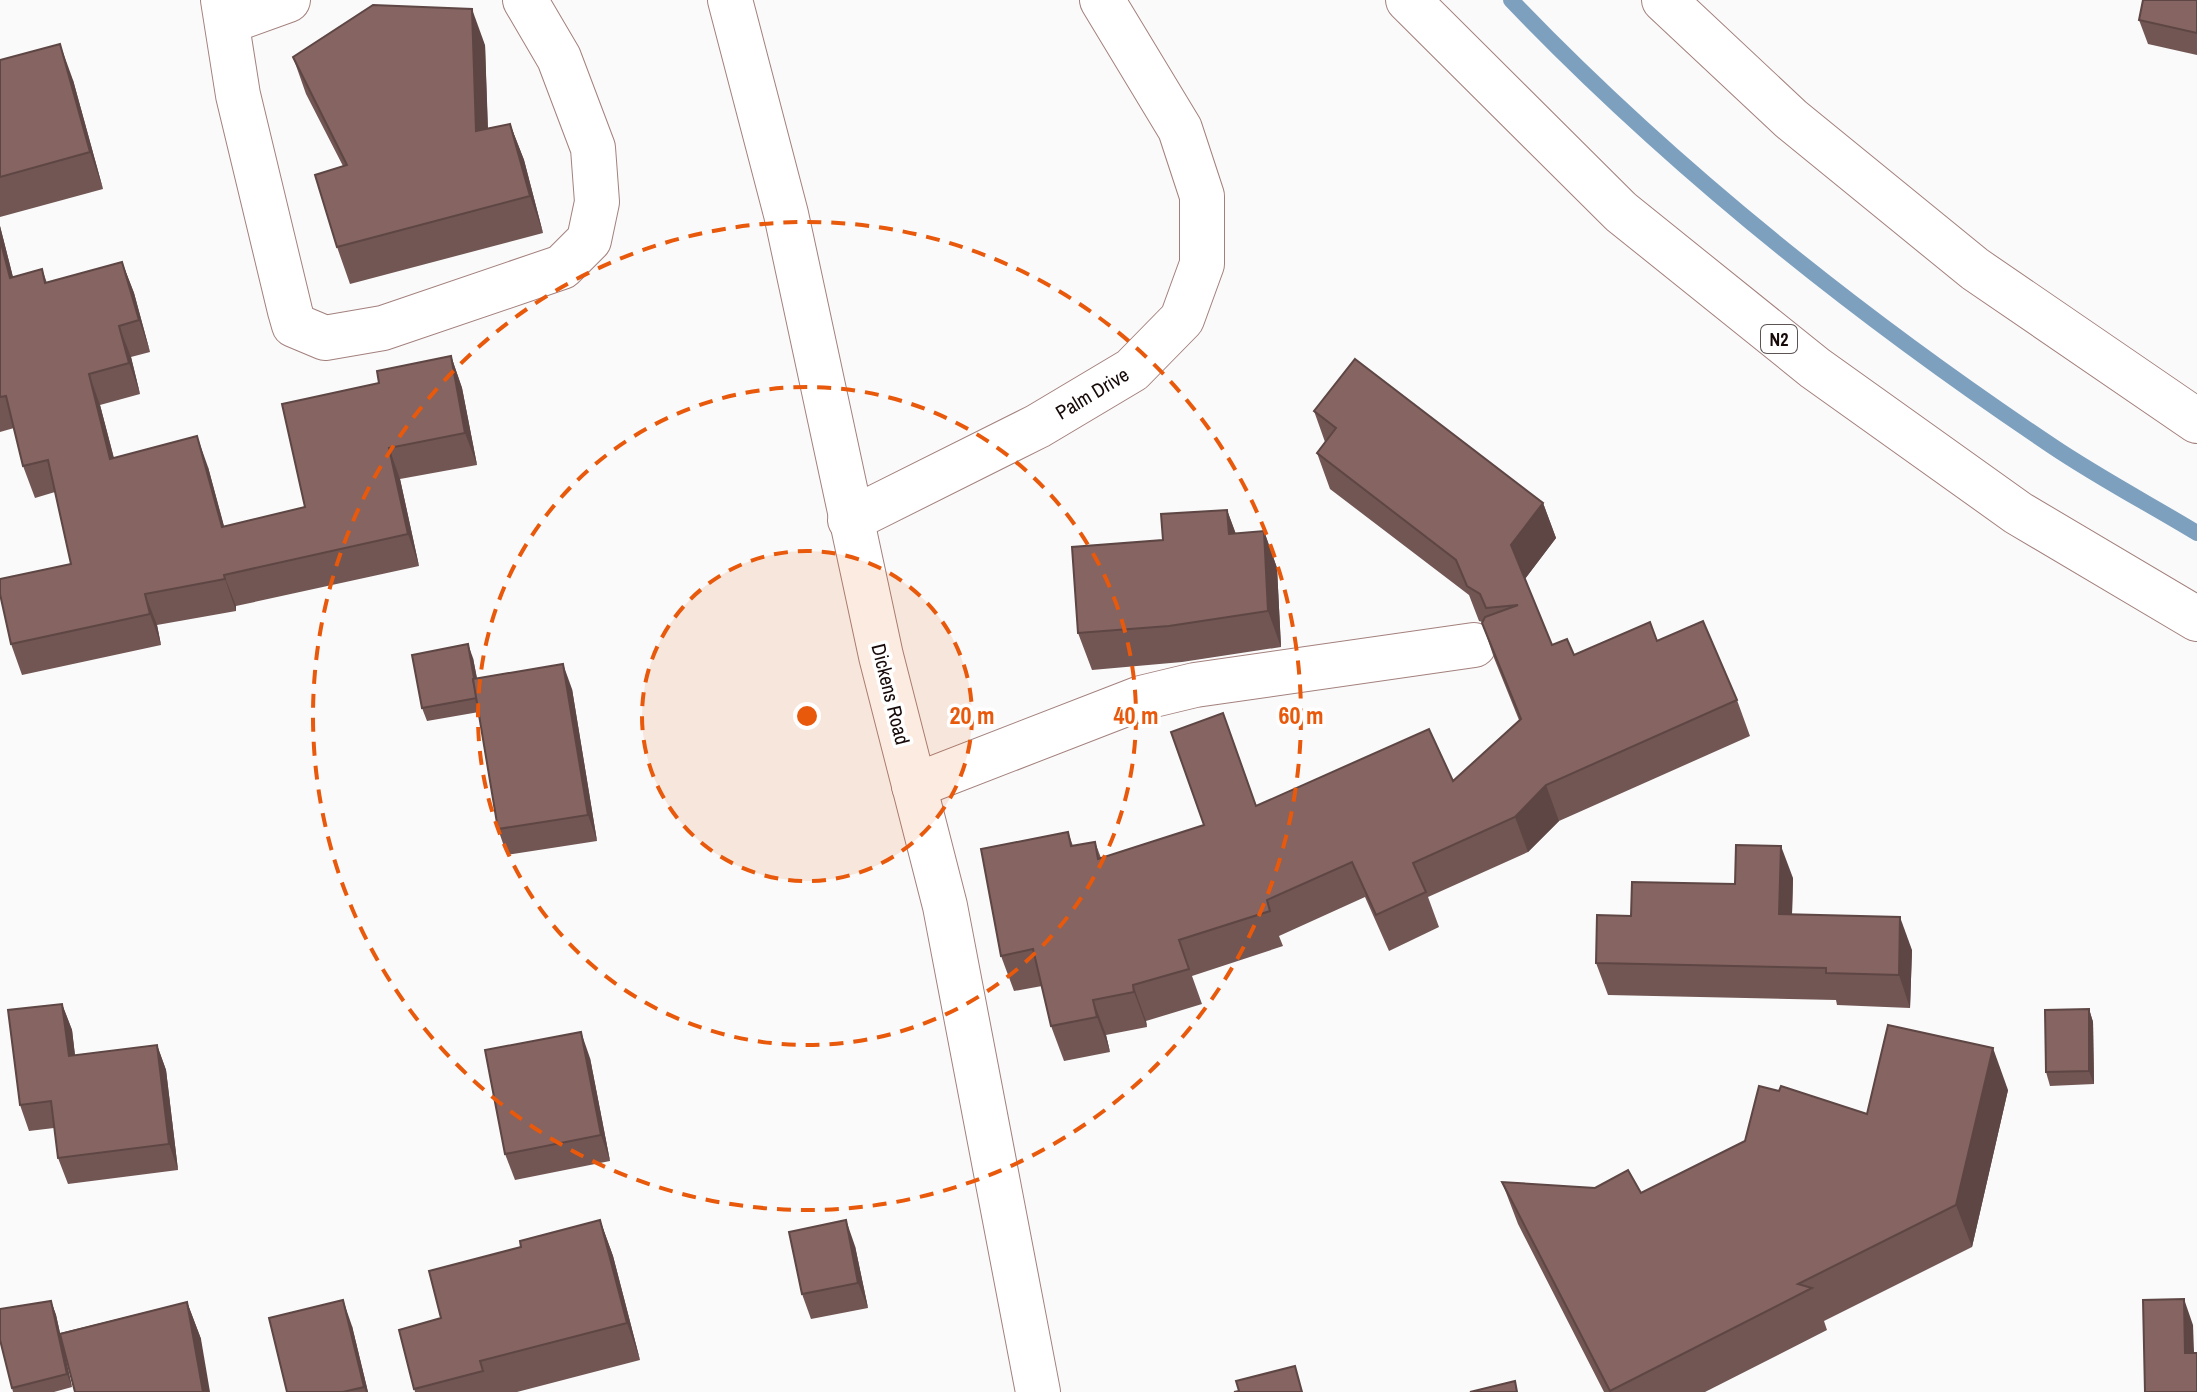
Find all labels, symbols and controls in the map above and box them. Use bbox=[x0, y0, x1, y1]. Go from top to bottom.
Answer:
road number: N2 bbox=[1761, 325, 1797, 353]
street label: Palm Drive bbox=[1050, 361, 1134, 425]
street label: Dickens Road bbox=[865, 641, 917, 747]
text: 20 m bbox=[950, 699, 994, 731]
text: 40 m bbox=[1114, 699, 1158, 731]
text: 60 m bbox=[1279, 699, 1323, 731]
centre of rings bbox=[793, 702, 821, 730]

